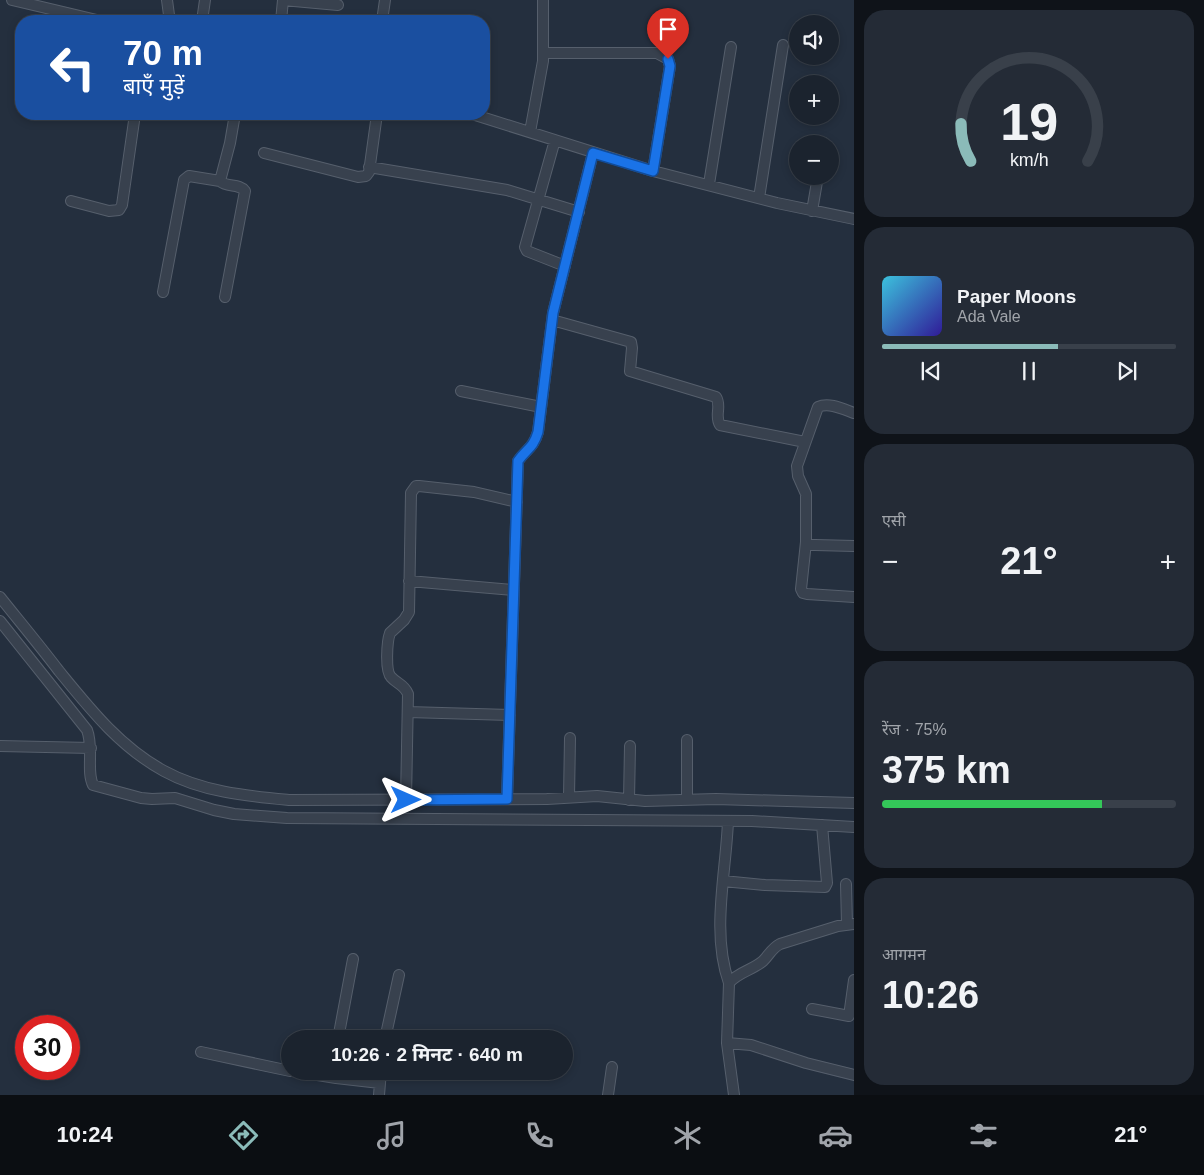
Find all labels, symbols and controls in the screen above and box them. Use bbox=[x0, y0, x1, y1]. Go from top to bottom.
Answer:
pin bbox=[647, 8, 689, 59]
icon: arrive bbox=[654, 15, 682, 43]
map controls bbox=[789, 15, 839, 185]
button: sound bbox=[789, 15, 839, 65]
text: 70 m bbox=[123, 33, 203, 72]
icon: left bbox=[40, 35, 105, 100]
text: बाएँ मुड़ें bbox=[123, 74, 184, 99]
button: + bbox=[789, 75, 839, 125]
text: 19 bbox=[1000, 93, 1058, 151]
button: − bbox=[789, 135, 839, 185]
text: km/h bbox=[1010, 150, 1048, 170]
text: Paper Moons bbox=[957, 286, 1076, 307]
text: Ada Vale bbox=[957, 308, 1021, 325]
icon: previous bbox=[917, 357, 945, 385]
icon: pause bbox=[1015, 357, 1043, 385]
icon: next bbox=[1113, 357, 1141, 385]
text: एसी bbox=[882, 512, 906, 529]
text: 21° bbox=[1000, 540, 1058, 582]
text: − bbox=[882, 546, 898, 577]
text: + bbox=[1160, 546, 1176, 577]
text: रेंज · 75% bbox=[882, 721, 947, 738]
text: 375 km bbox=[882, 749, 1011, 791]
position arrow bbox=[379, 773, 431, 825]
text: आगमन bbox=[882, 946, 926, 963]
text: 10:26 bbox=[882, 974, 979, 1016]
speed limit sign: 30 bbox=[15, 1015, 80, 1080]
text: 10:26 · 2 मिनट · 640 m bbox=[331, 1044, 523, 1065]
icon: directions bbox=[226, 1118, 261, 1153]
icon: music bbox=[374, 1118, 409, 1153]
icon: phone bbox=[522, 1118, 557, 1153]
icon: climate bbox=[670, 1118, 705, 1153]
icon: car bbox=[818, 1118, 853, 1153]
icon: filters bbox=[966, 1118, 1001, 1153]
text: 10:24 bbox=[57, 1122, 113, 1147]
text: 21° bbox=[1114, 1122, 1147, 1147]

